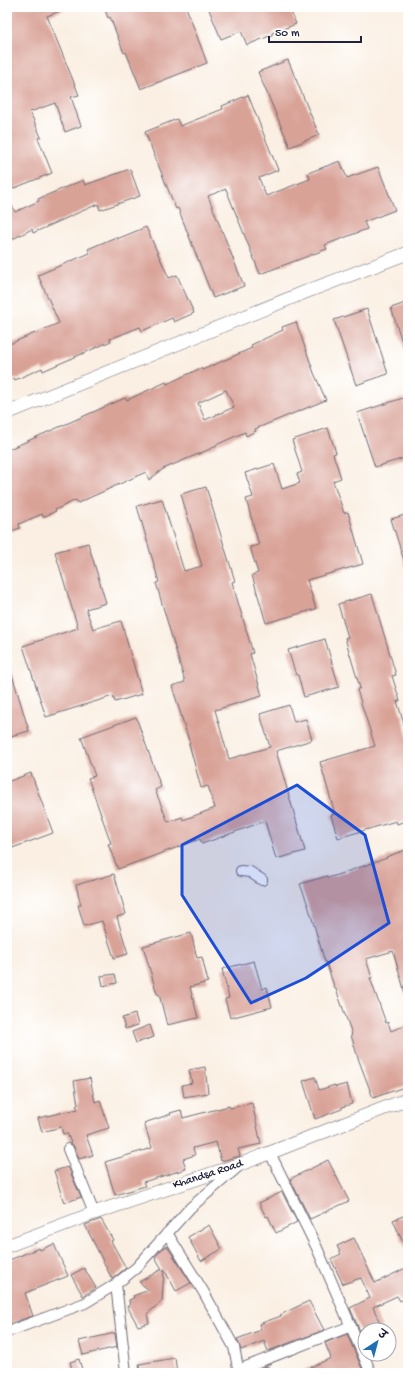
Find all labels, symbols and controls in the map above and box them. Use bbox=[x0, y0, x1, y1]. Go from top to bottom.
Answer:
scale bar bbox=[269, 18, 361, 44]
text: 50 m bbox=[275, 27, 300, 41]
street label: Khandsa Road bbox=[171, 1157, 246, 1193]
north arrow bbox=[357, 1322, 397, 1362]
text: उ bbox=[374, 1327, 390, 1344]

